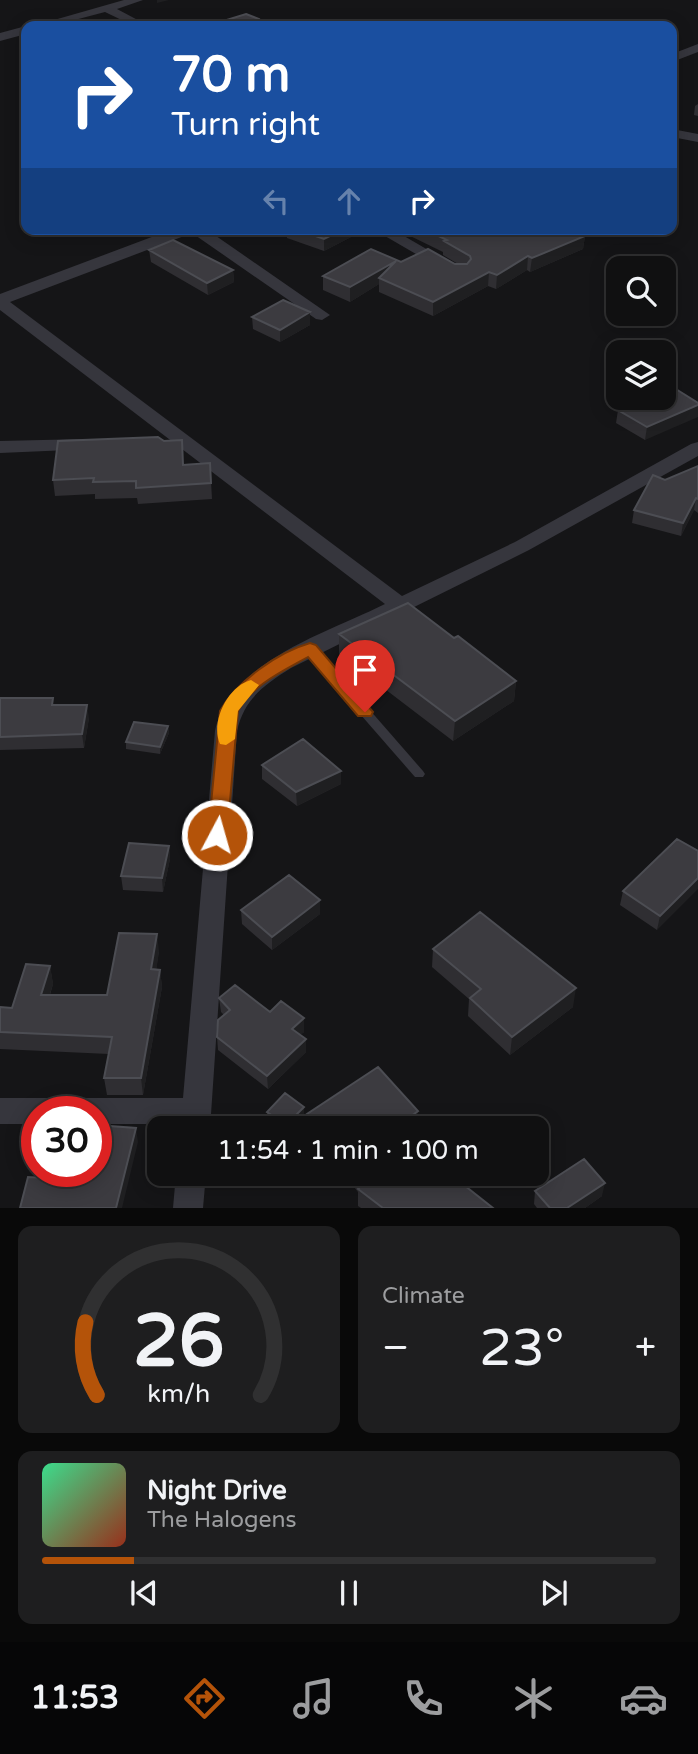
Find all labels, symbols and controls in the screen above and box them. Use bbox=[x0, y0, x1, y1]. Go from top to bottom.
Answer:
text: 70 m bbox=[171, 46, 290, 105]
icon: right bbox=[56, 49, 147, 140]
text: Turn right bbox=[171, 106, 320, 144]
icon: left bbox=[257, 182, 295, 220]
icon: ahead bbox=[330, 182, 368, 220]
icon: right bbox=[403, 182, 441, 220]
map controls bbox=[606, 256, 676, 410]
button: search bbox=[606, 256, 676, 326]
button: layers bbox=[606, 340, 676, 410]
pin bbox=[335, 640, 395, 712]
icon: arrive bbox=[346, 651, 384, 689]
position arrow bbox=[180, 798, 254, 872]
speed limit sign: 30 bbox=[21, 1096, 112, 1187]
text: 11:54 · 1 min · 100 m bbox=[217, 1135, 479, 1166]
text: Climate bbox=[382, 1282, 465, 1310]
text: 26 bbox=[133, 1299, 225, 1387]
text: 23° bbox=[479, 1317, 564, 1380]
text: − bbox=[382, 1325, 409, 1371]
text: + bbox=[635, 1325, 656, 1371]
text: km/h bbox=[148, 1379, 210, 1409]
text: Night Drive bbox=[147, 1475, 287, 1506]
text: The Halogens bbox=[147, 1506, 296, 1534]
icon: previous bbox=[125, 1574, 163, 1612]
icon: pause bbox=[330, 1574, 368, 1612]
icon: next bbox=[535, 1574, 573, 1612]
icon: directions bbox=[180, 1674, 229, 1723]
icon: music bbox=[289, 1674, 338, 1723]
icon: phone bbox=[399, 1674, 448, 1723]
icon: climate bbox=[509, 1674, 558, 1723]
icon: car bbox=[619, 1674, 668, 1723]
text: 11:53 bbox=[30, 1679, 119, 1717]

